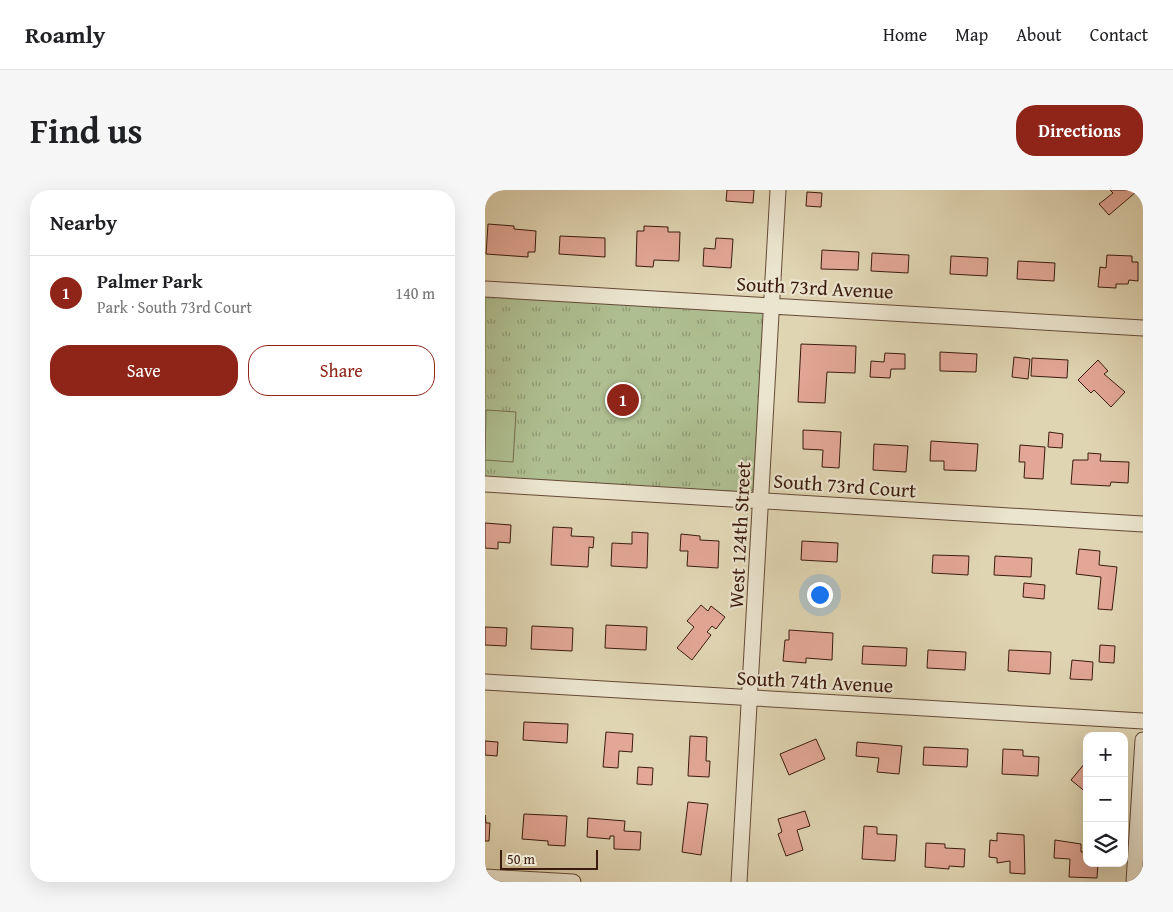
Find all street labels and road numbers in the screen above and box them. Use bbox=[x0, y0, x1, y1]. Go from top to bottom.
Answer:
street label: South 73rd Avenue bbox=[736, 268, 894, 306]
street label: West 124th Street bbox=[721, 461, 757, 609]
street label: South 73rd Court bbox=[773, 466, 917, 504]
street label: South 74th Avenue bbox=[736, 662, 894, 700]

